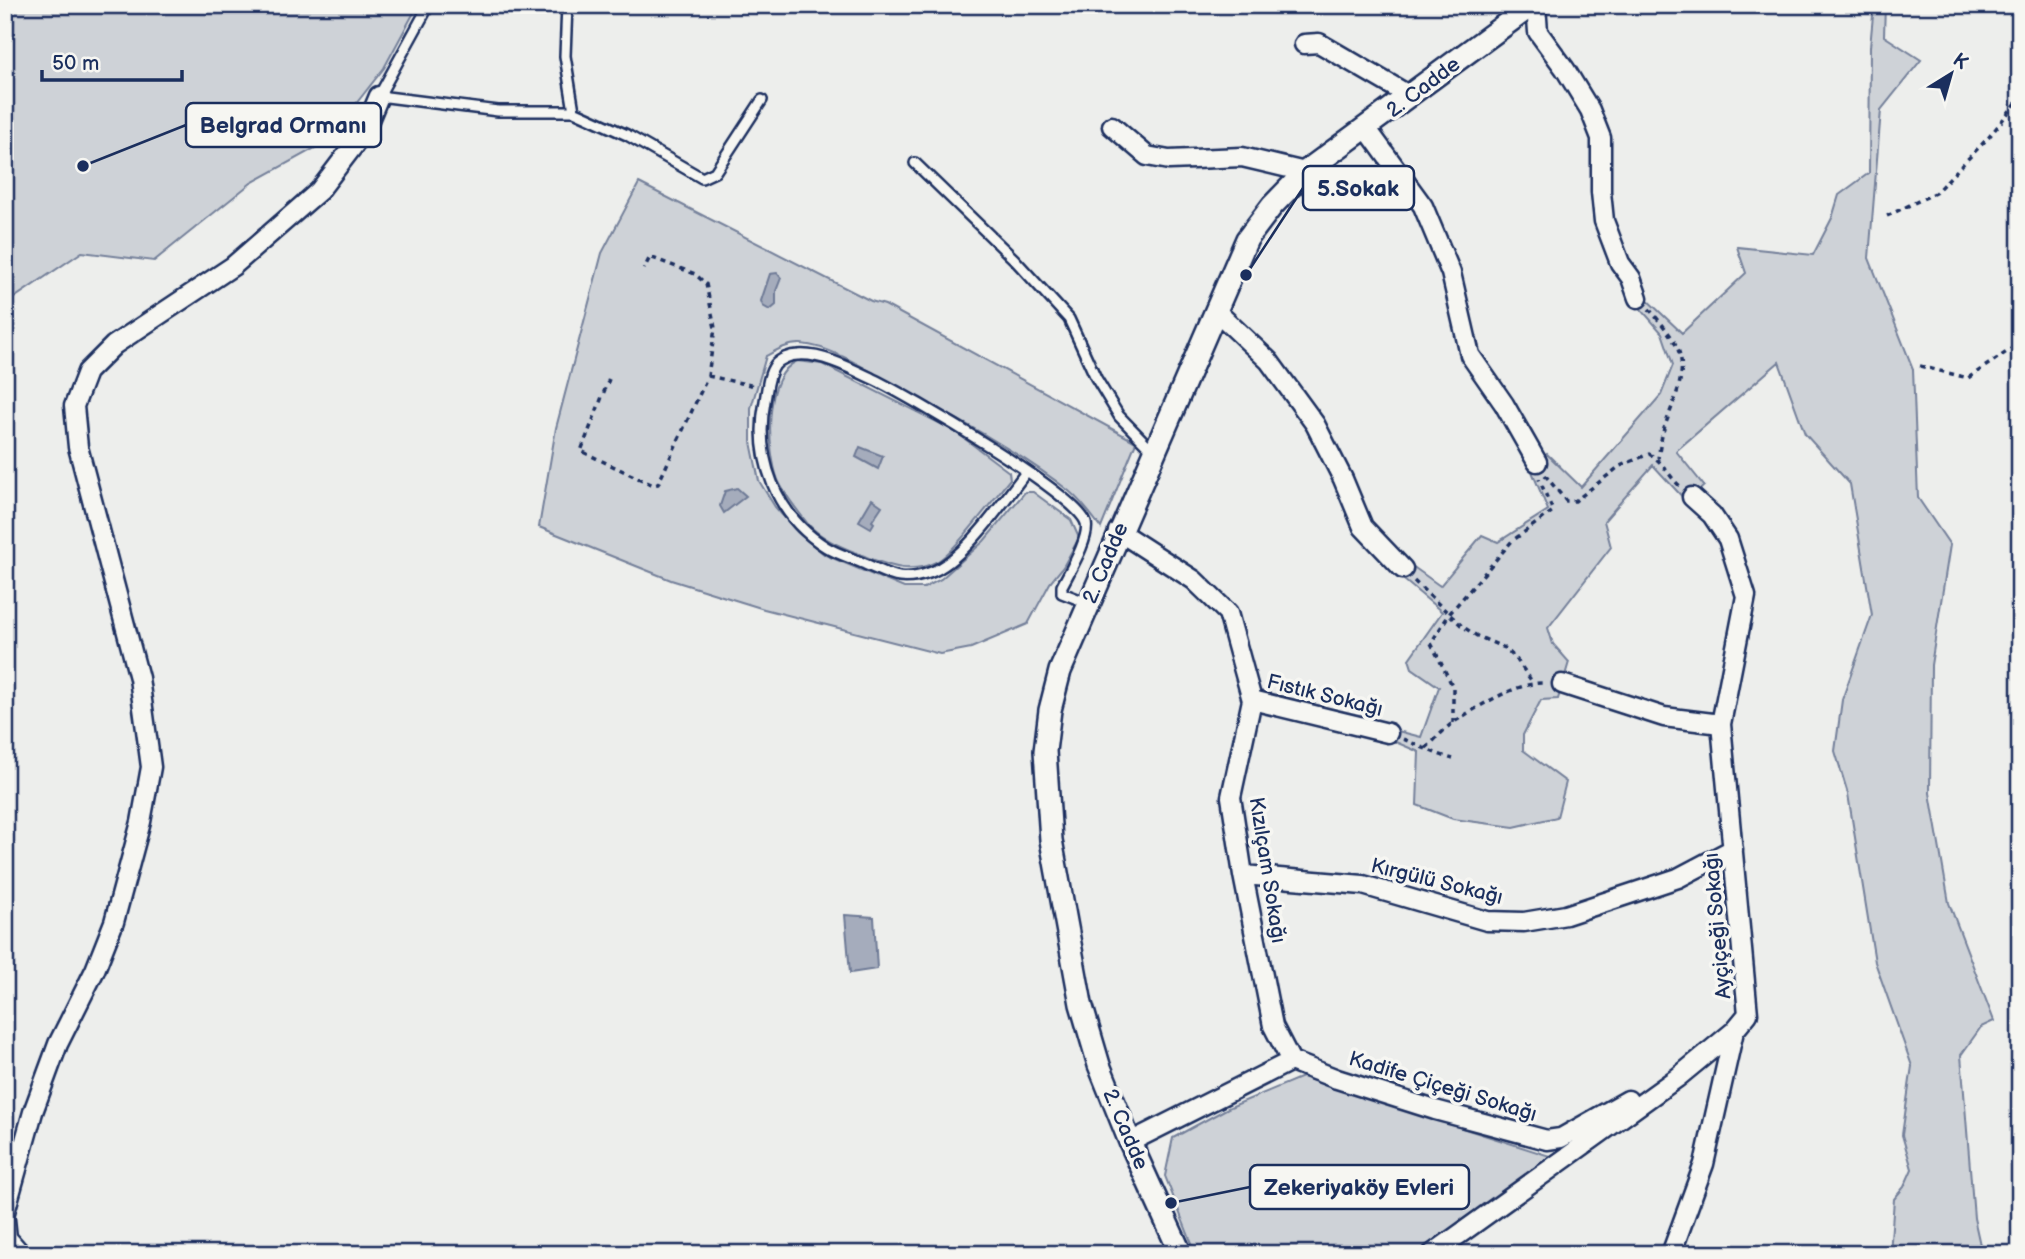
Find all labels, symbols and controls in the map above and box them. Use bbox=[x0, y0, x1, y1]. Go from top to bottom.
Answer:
scale bar bbox=[42, 38, 182, 82]
north arrow bbox=[1916, 38, 1986, 108]
text: K bbox=[1948, 49, 1972, 75]
text: 50 m bbox=[52, 51, 99, 76]
street label: 2. Cadde bbox=[1382, 52, 1465, 123]
callout: Belgrad Ormanı bbox=[186, 103, 381, 147]
text: Belgrad Ormanı bbox=[199, 112, 367, 140]
callout: 5.Sokak bbox=[1303, 166, 1414, 210]
text: 5.Sokak bbox=[1317, 175, 1399, 203]
street label: 2. Cadde bbox=[1077, 519, 1134, 607]
street label: Fıstık Sokağı bbox=[1264, 669, 1385, 722]
street label: Kızılçam Sokağı bbox=[1244, 795, 1291, 945]
street label: Ayçiçeği Sokağı bbox=[1699, 852, 1736, 1000]
street label: Kırgülü Sokağı bbox=[1368, 853, 1505, 910]
street label: Kadife Çiçeği Sokağı bbox=[1346, 1046, 1540, 1127]
street label: 2. Cadde bbox=[1097, 1085, 1154, 1173]
callout: Zekeriyaköy Evleri bbox=[1250, 1165, 1469, 1209]
text: Zekeriyaköy Evleri bbox=[1264, 1174, 1454, 1202]

